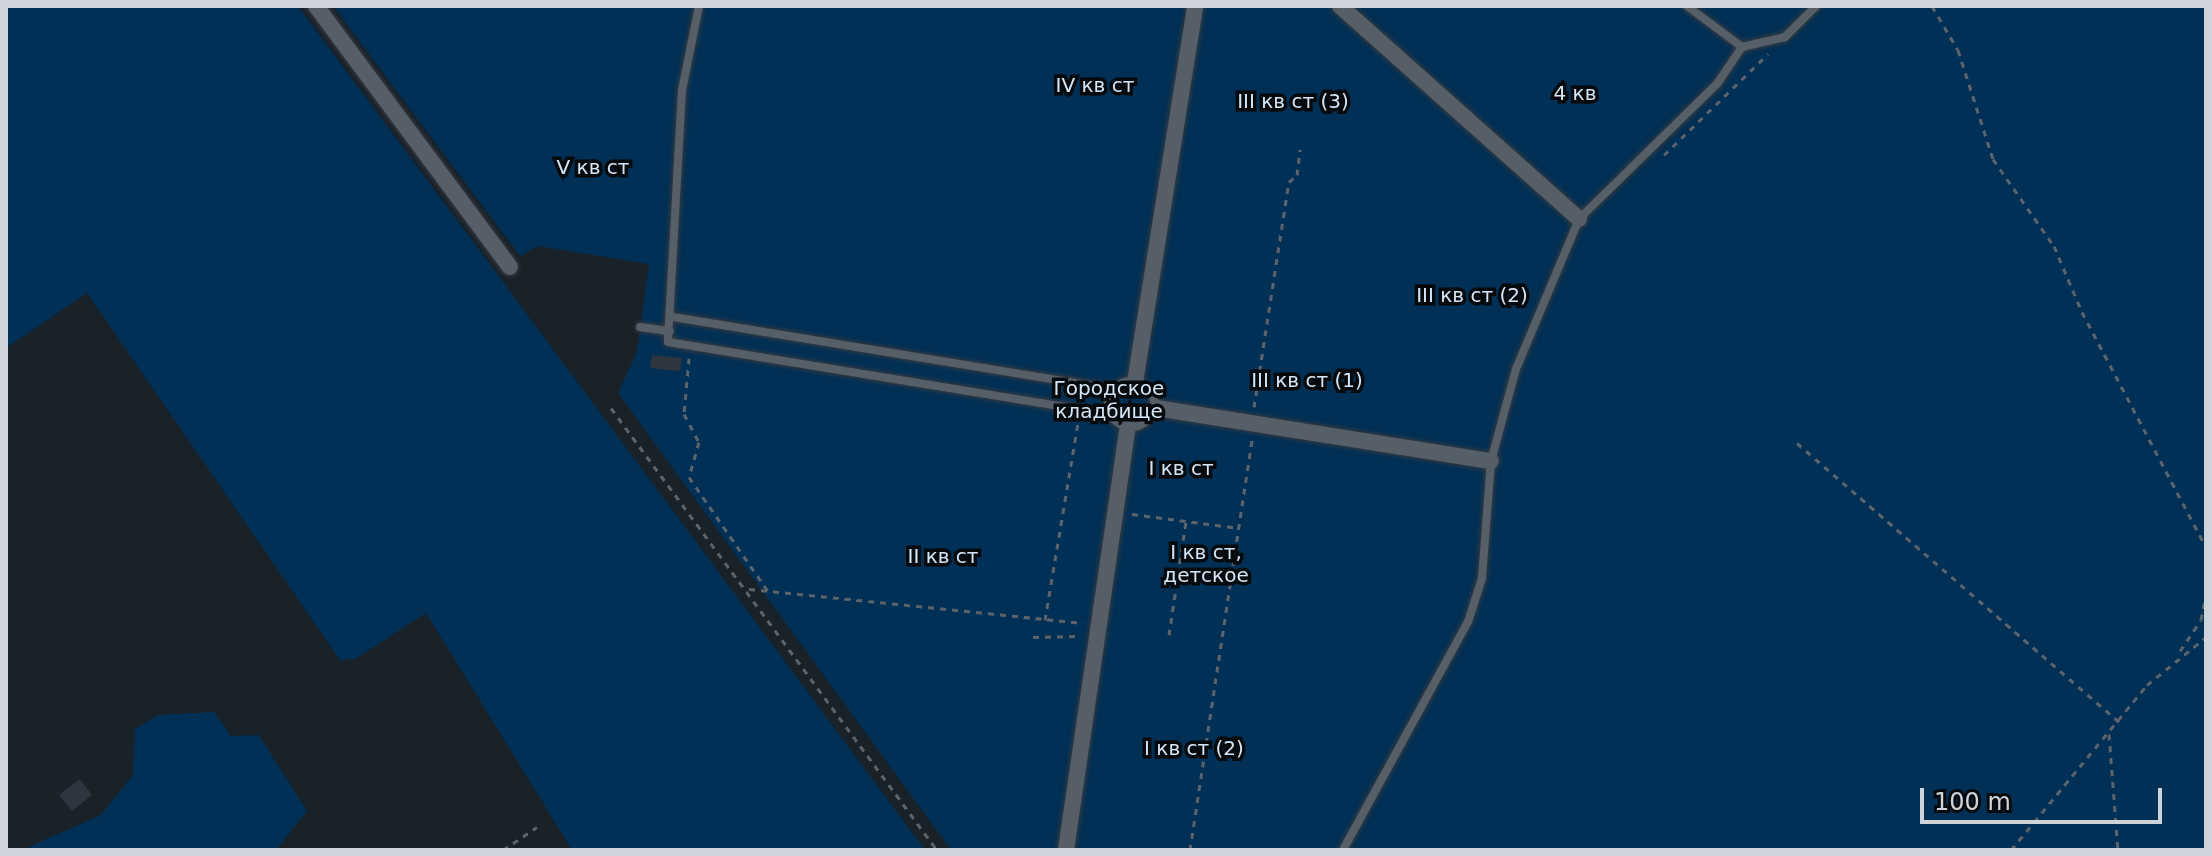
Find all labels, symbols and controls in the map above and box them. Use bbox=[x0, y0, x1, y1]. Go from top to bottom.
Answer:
park label: IV кв ст bbox=[1056, 73, 1134, 97]
park label: 4 кв bbox=[1554, 81, 1596, 105]
park label: III кв ст (3) bbox=[1237, 89, 1349, 113]
park label: V кв ст bbox=[557, 155, 629, 179]
park label: III кв ст (2) bbox=[1416, 283, 1528, 307]
park label: III кв ст (1) bbox=[1251, 368, 1363, 392]
park label: Городское кладбище bbox=[1054, 377, 1164, 424]
park label: I кв ст bbox=[1148, 456, 1214, 480]
park label: I кв ст, детское bbox=[1163, 541, 1249, 588]
park label: II кв ст bbox=[907, 544, 979, 568]
park label: I кв ст (2) bbox=[1144, 736, 1244, 760]
scale bar bbox=[1924, 772, 2166, 822]
text: 100 m bbox=[1934, 788, 2011, 816]

